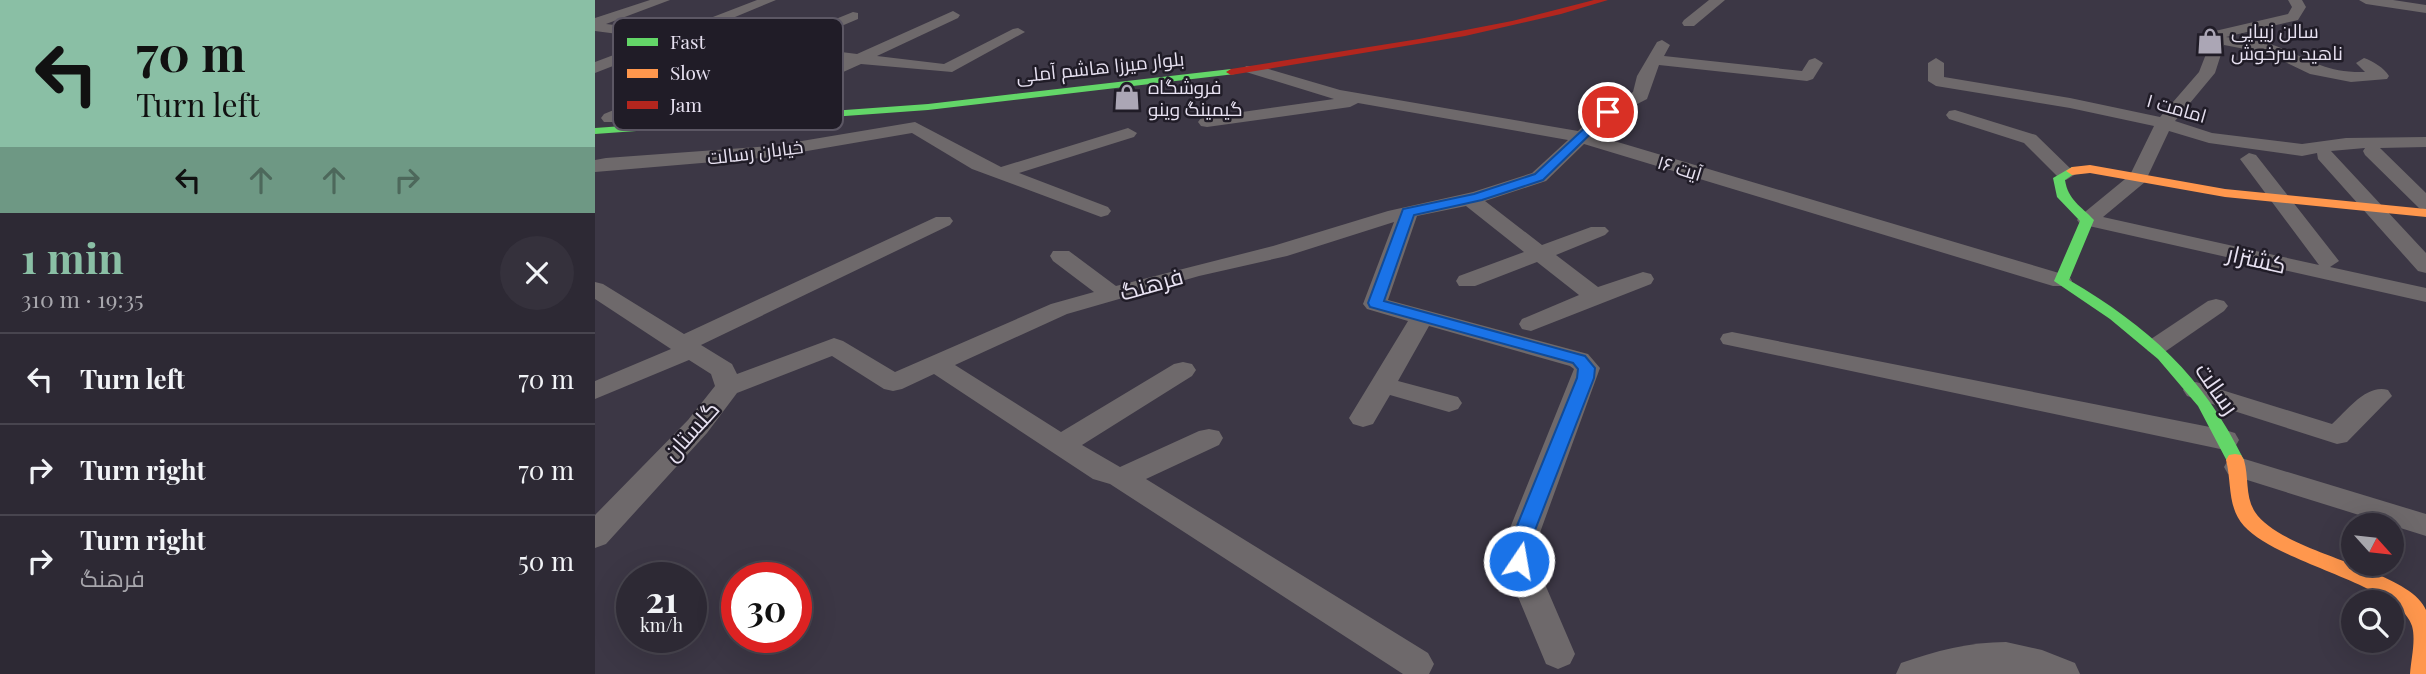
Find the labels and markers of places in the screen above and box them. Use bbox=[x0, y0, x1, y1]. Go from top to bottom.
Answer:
place label: سالن زیبایی ناهید سرخوش bbox=[2231, 17, 2343, 65]
shop icon: سالن زیبایی ناهید سرخوش bbox=[2195, 26, 2225, 56]
place label: فروشگاه گیمینگ وینو bbox=[1148, 73, 1243, 121]
shop icon: فروشگاه گیمینگ وینو bbox=[1112, 82, 1142, 112]
pin bbox=[1578, 82, 1638, 142]

